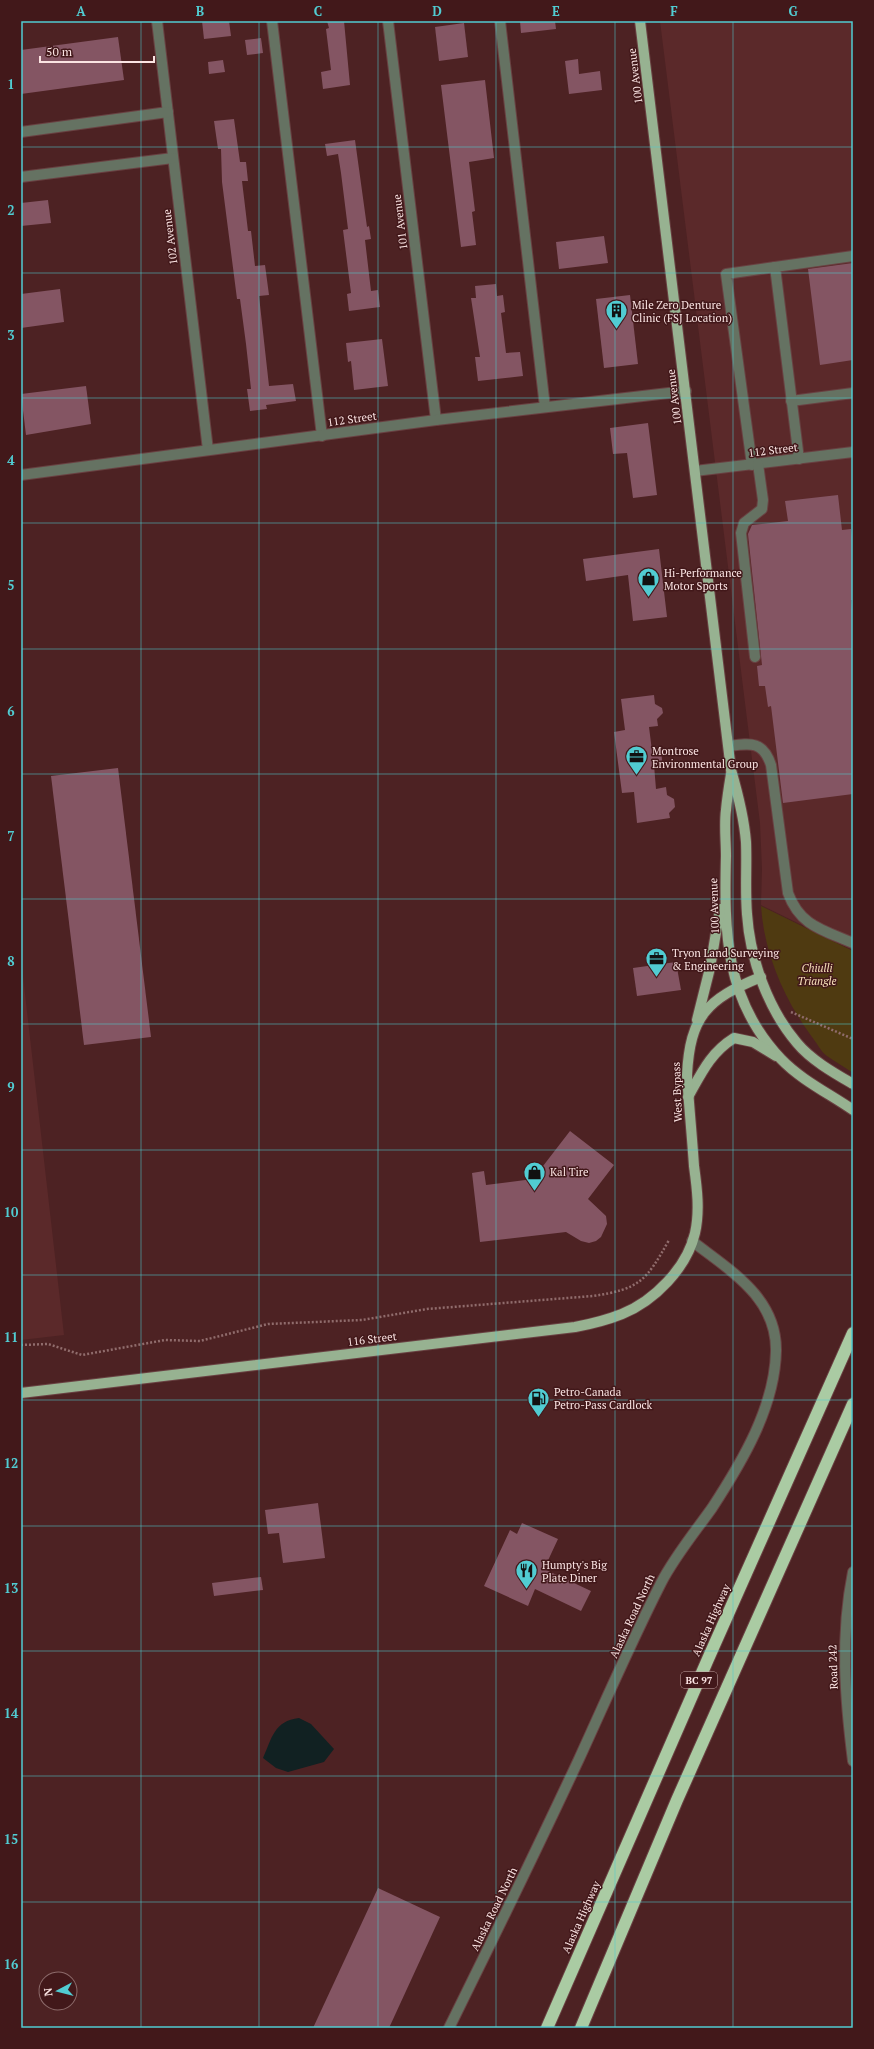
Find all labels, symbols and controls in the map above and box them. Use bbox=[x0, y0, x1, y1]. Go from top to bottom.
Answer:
text: A bbox=[76, 2, 86, 20]
text: B bbox=[196, 2, 204, 20]
text: C bbox=[314, 2, 322, 20]
text: D bbox=[432, 2, 442, 20]
text: E bbox=[552, 2, 560, 20]
text: F bbox=[670, 2, 678, 20]
text: G bbox=[788, 2, 798, 20]
scale bar bbox=[40, 38, 154, 64]
text: 50 m bbox=[46, 44, 73, 59]
street label: 100 Avenue bbox=[625, 47, 645, 105]
text: 1 bbox=[7, 75, 15, 93]
street label: 101 Avenue bbox=[390, 193, 410, 251]
text: 2 bbox=[7, 201, 15, 219]
street label: 102 Avenue bbox=[160, 208, 180, 266]
building icon: Mile Zero Denture Clinic (FSJ Location) bbox=[604, 298, 630, 331]
place label: Mile Zero Denture Clinic (FSJ Location) bbox=[632, 298, 732, 325]
text: 3 bbox=[7, 326, 15, 344]
street label: 100 Avenue bbox=[664, 368, 684, 426]
street label: 112 Street bbox=[326, 409, 378, 429]
street label: 112 Street bbox=[748, 440, 798, 460]
text: 4 bbox=[7, 451, 15, 469]
shop icon: Hi-Performance Motor Sports bbox=[635, 566, 661, 599]
place label: Hi-Performance Motor Sports bbox=[664, 566, 742, 593]
text: 5 bbox=[7, 576, 15, 594]
text: 6 bbox=[7, 702, 15, 720]
office icon: Montrose Environmental Group bbox=[624, 744, 650, 777]
place label: Montrose Environmental Group bbox=[652, 744, 758, 771]
text: 7 bbox=[7, 827, 15, 845]
street label: 100 Avenue bbox=[706, 877, 722, 934]
office icon: Tryon Land Surveying & Engineering bbox=[644, 946, 670, 979]
place label: Tryon Land Surveying & Engineering bbox=[672, 946, 779, 973]
text: 8 bbox=[7, 952, 15, 970]
park label: Chiulli Triangle bbox=[797, 961, 837, 988]
street label: West Bypass bbox=[669, 1061, 685, 1122]
text: 9 bbox=[7, 1078, 15, 1096]
shop icon: Kal Tire bbox=[521, 1159, 547, 1192]
place label: Kal Tire bbox=[550, 1165, 589, 1179]
text: 10 bbox=[4, 1203, 19, 1221]
text: 11 bbox=[4, 1328, 18, 1346]
street label: 116 Street bbox=[347, 1329, 397, 1349]
fuel station icon: Petro-Canada Petro-Pass Cardlock bbox=[525, 1385, 551, 1418]
place label: Petro-Canada Petro-Pass Cardlock bbox=[554, 1385, 653, 1412]
text: 12 bbox=[4, 1454, 18, 1472]
restaurant icon: Humpty's Big Plate Diner bbox=[514, 1558, 540, 1591]
place label: Humpty's Big Plate Diner bbox=[542, 1558, 607, 1585]
street label: Alaska Road North bbox=[606, 1571, 658, 1660]
text: 13 bbox=[4, 1579, 18, 1597]
street label: Alaska Highway bbox=[689, 1581, 733, 1658]
street label: Road 242 bbox=[825, 1644, 841, 1690]
road number: BC 97 bbox=[681, 1672, 717, 1688]
text: 14 bbox=[4, 1704, 19, 1722]
text: 15 bbox=[4, 1830, 18, 1848]
street label: Alaska Road North bbox=[468, 1864, 521, 1953]
street label: Alaska Highway bbox=[559, 1878, 603, 1955]
text: 16 bbox=[4, 1955, 18, 1973]
north arrow bbox=[38, 1971, 78, 2011]
text: N bbox=[41, 1987, 56, 1997]

